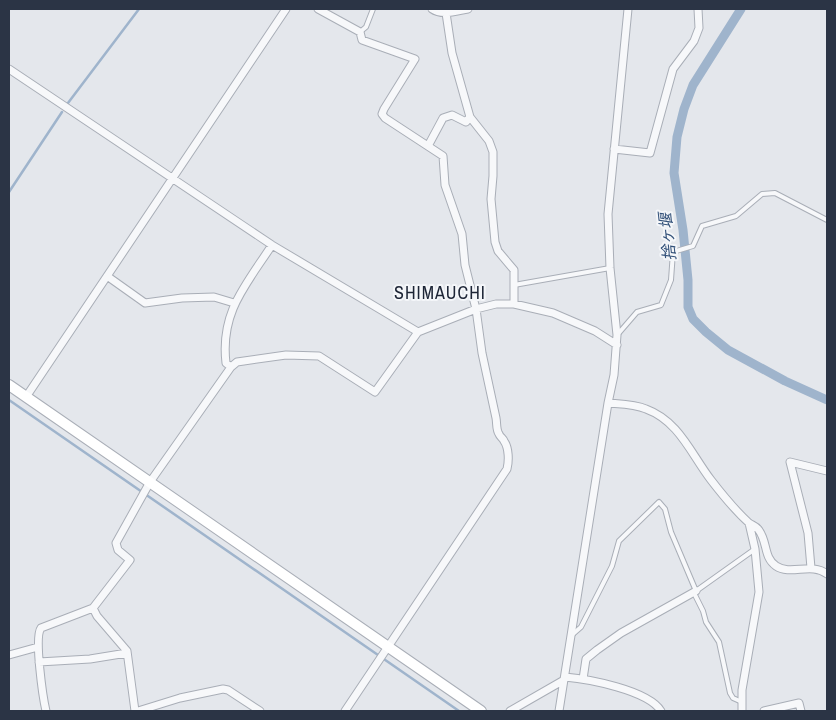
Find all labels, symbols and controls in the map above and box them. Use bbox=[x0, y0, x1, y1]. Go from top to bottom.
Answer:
water label: 捨ヶ堰 bbox=[653, 209, 680, 262]
district label: SHIMAUCHI bbox=[394, 280, 486, 305]

